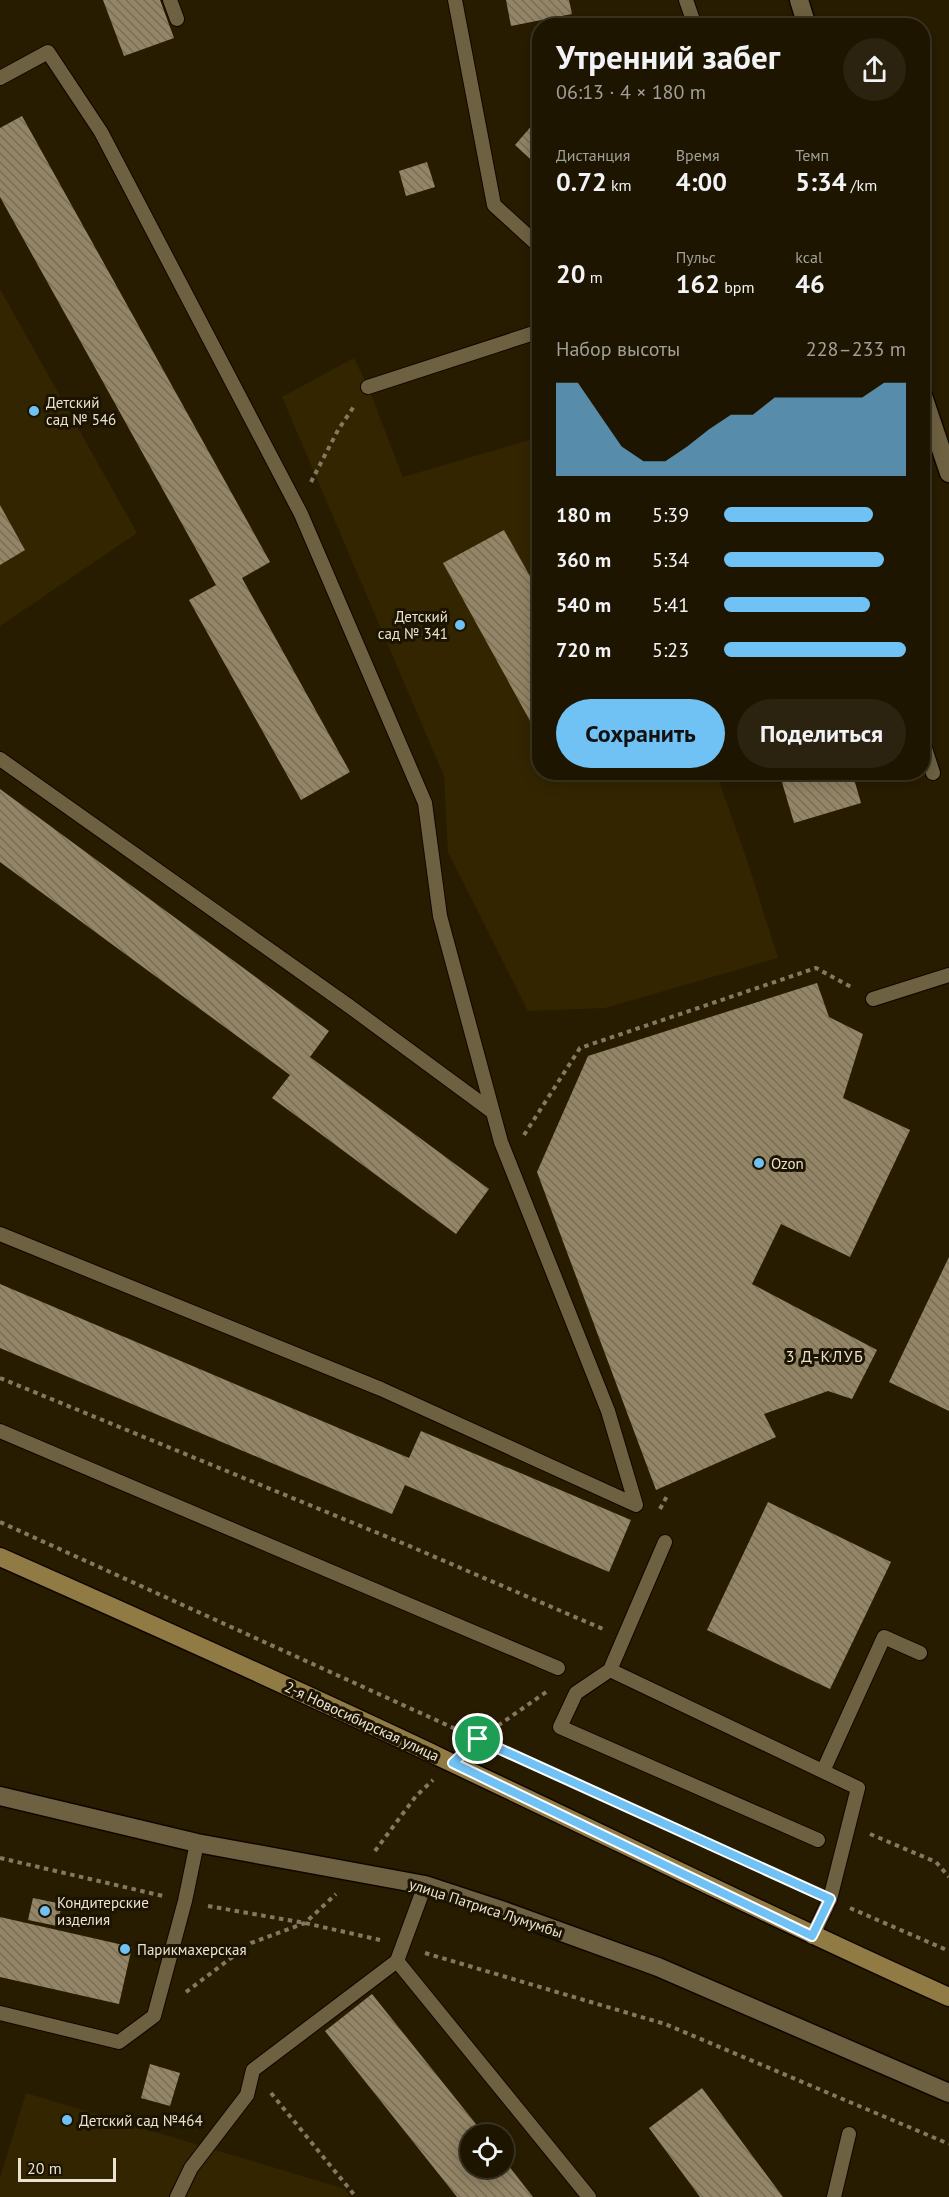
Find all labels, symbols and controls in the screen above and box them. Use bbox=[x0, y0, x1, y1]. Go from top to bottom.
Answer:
text: Утренний забег bbox=[556, 35, 780, 78]
button: share bbox=[843, 38, 906, 101]
text: 06:13 · 4 × 180 m bbox=[556, 79, 706, 105]
text: Дистанция bbox=[556, 145, 630, 165]
text: Время bbox=[676, 145, 720, 165]
text: Темп bbox=[795, 145, 829, 165]
text: 0.72 bbox=[556, 165, 607, 198]
text: 4:00 bbox=[676, 165, 727, 198]
text: 5:34 bbox=[795, 165, 847, 198]
text: km bbox=[607, 175, 632, 195]
text: /km bbox=[847, 175, 877, 195]
text: Пульс bbox=[676, 247, 716, 267]
text: kcal bbox=[795, 247, 823, 267]
text: 20 bbox=[556, 257, 585, 290]
text: m bbox=[585, 267, 603, 287]
text: 162 bbox=[676, 267, 720, 300]
text: 46 bbox=[795, 267, 825, 300]
text: bpm bbox=[720, 277, 754, 297]
text: Набор высоты bbox=[556, 336, 680, 362]
text: 228–233 m bbox=[806, 336, 906, 362]
place label: Детский сад № 546 bbox=[46, 393, 116, 429]
marker: Детский сад № 546 bbox=[27, 404, 41, 418]
text: 180 m bbox=[556, 502, 611, 528]
text: 5:39 bbox=[652, 502, 689, 528]
text: 360 m bbox=[556, 547, 611, 573]
text: 5:34 bbox=[652, 547, 689, 573]
text: 540 m bbox=[556, 592, 611, 618]
text: 5:41 bbox=[652, 592, 689, 618]
place label: Детский сад № 341 bbox=[378, 607, 448, 643]
marker: Детский сад № 341 bbox=[453, 618, 467, 632]
text: 720 m bbox=[556, 637, 611, 663]
text: 5:23 bbox=[652, 637, 689, 663]
button: Сохранить bbox=[556, 699, 725, 768]
button: Поделиться bbox=[737, 699, 906, 768]
place label: Ozon bbox=[771, 1154, 804, 1173]
marker: Ozon bbox=[752, 1156, 766, 1170]
district label: 3 Д-КЛУБ bbox=[786, 1346, 864, 1366]
street label: 2-я Новосибирская улица bbox=[282, 1677, 442, 1765]
pin bbox=[452, 1713, 503, 1764]
icon: arrive bbox=[461, 1722, 494, 1755]
street label: улица Патриса Лумумбы bbox=[407, 1874, 565, 1942]
place label: Кондитерские изделия bbox=[57, 1893, 149, 1929]
marker: Кондитерские изделия bbox=[38, 1904, 52, 1918]
place label: Парикмахерская bbox=[137, 1940, 247, 1959]
marker: Парикмахерская bbox=[118, 1942, 132, 1956]
place label: Детский сад №464 bbox=[79, 2111, 203, 2130]
marker: Детский сад №464 bbox=[60, 2113, 74, 2127]
map controls bbox=[460, 2124, 514, 2178]
button: locate bbox=[460, 2124, 514, 2178]
scale bar bbox=[18, 2155, 116, 2182]
text: 20 m bbox=[27, 2158, 62, 2178]

